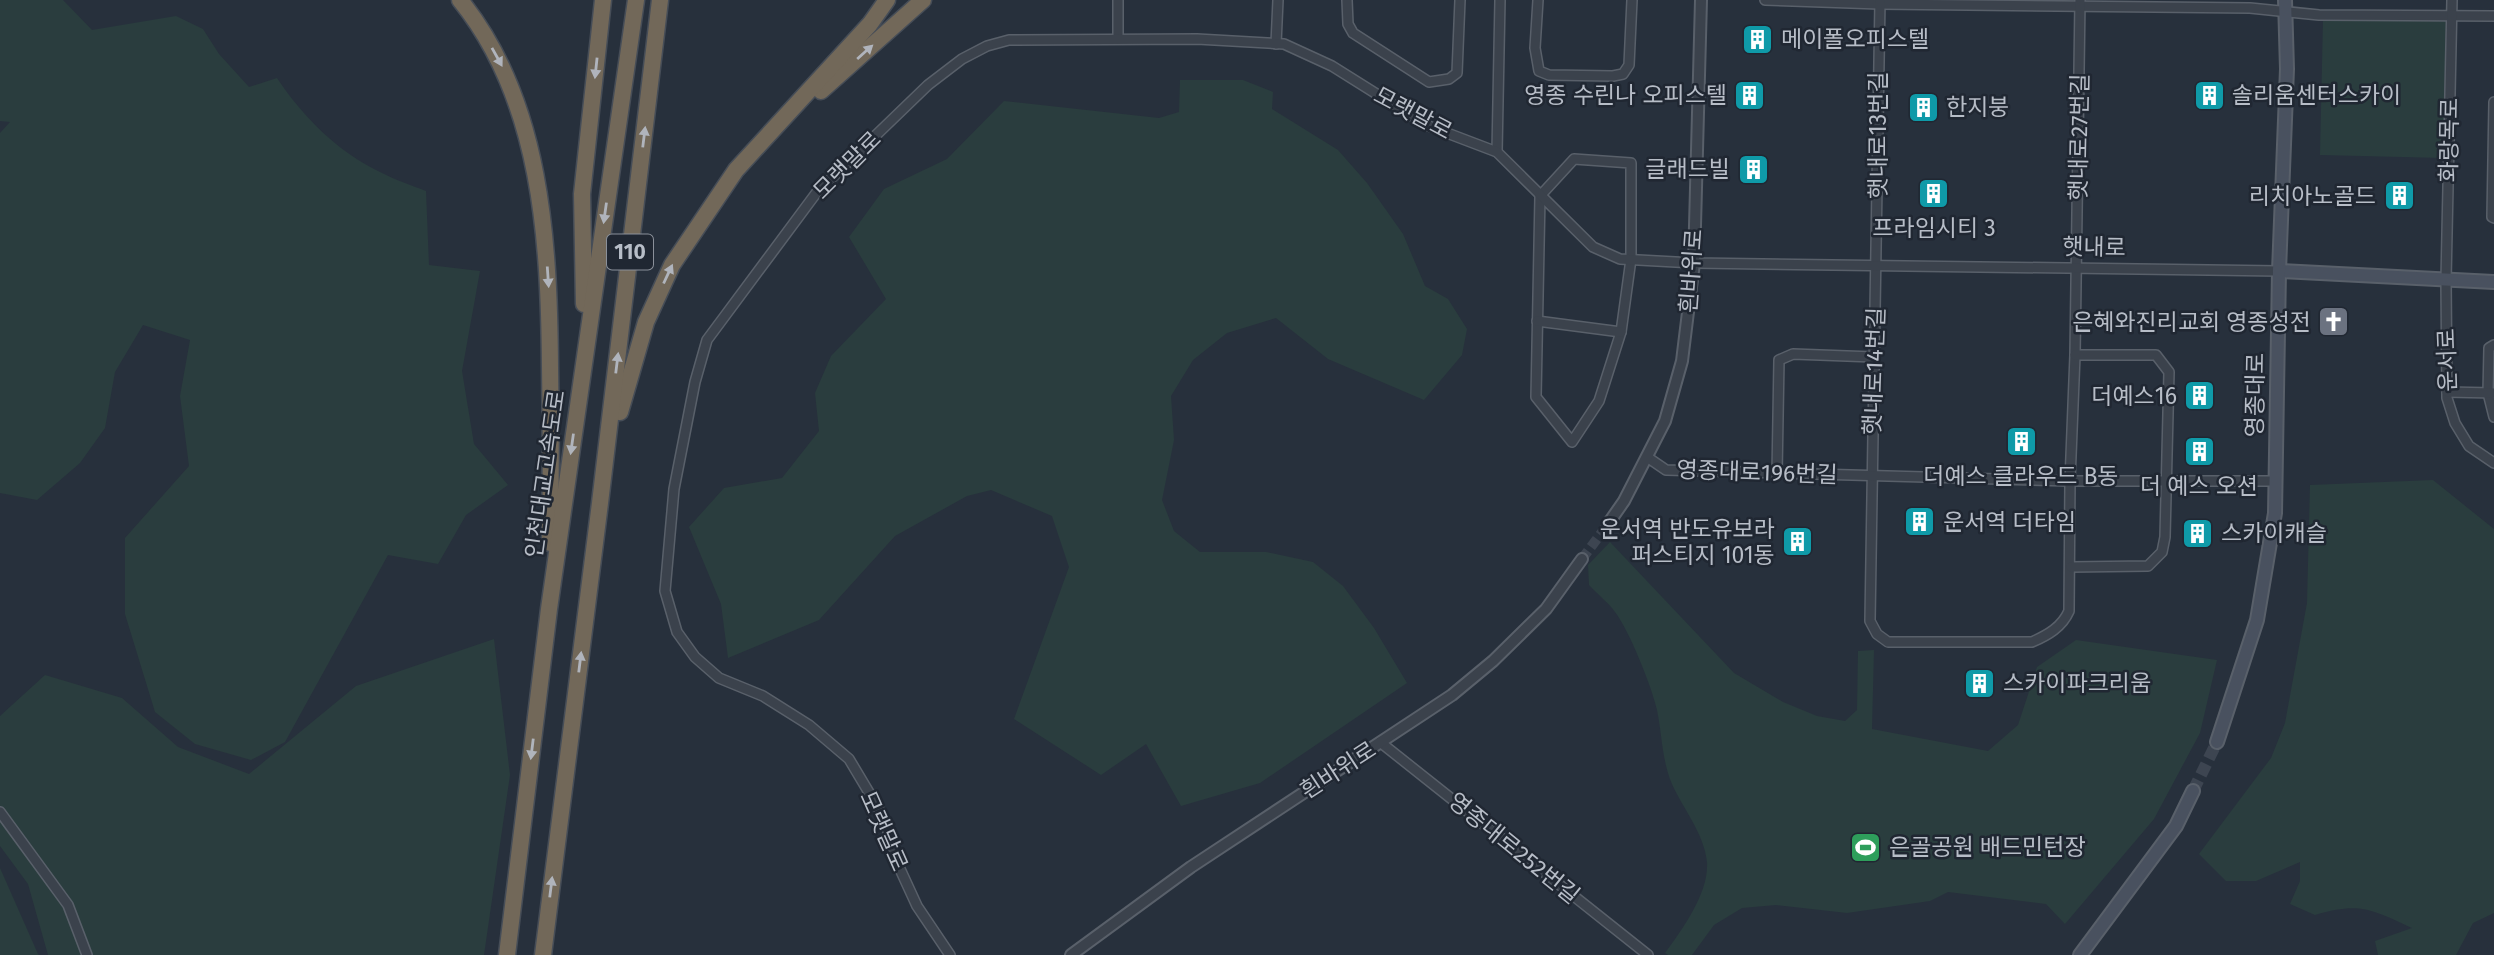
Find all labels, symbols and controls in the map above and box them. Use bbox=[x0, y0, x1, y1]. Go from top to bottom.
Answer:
building icon: 메이폴오피스텔 bbox=[1741, 22, 1775, 56]
place label: 메이폴오피스텔 bbox=[1781, 25, 1929, 53]
one-way arrow bbox=[856, 44, 874, 60]
one-way arrow bbox=[491, 48, 503, 67]
one-way arrow bbox=[590, 57, 601, 79]
street label: 햇내로13번길 bbox=[1864, 71, 1892, 199]
street label: 햇내로27번길 bbox=[2064, 73, 2094, 201]
building icon: 영종 수린나 오피스텔 bbox=[1733, 78, 1767, 112]
building icon: 솔리움센터스카이 bbox=[2192, 78, 2226, 112]
street label: 모랫말로 bbox=[1369, 81, 1457, 145]
place label: 영종 수린나 오피스텔 bbox=[1524, 81, 1727, 109]
place label: 솔리움센터스카이 bbox=[2232, 81, 2401, 109]
building icon: 한지붕 bbox=[1906, 90, 1940, 124]
place label: 한지붕 bbox=[1946, 93, 2009, 121]
street label: 화랑목로 bbox=[2434, 97, 2464, 183]
street label: 모랫말로 bbox=[807, 125, 887, 205]
one-way arrow bbox=[639, 126, 650, 148]
building icon: 글래드빌 bbox=[1736, 152, 1770, 186]
place label: 글래드빌 bbox=[1645, 155, 1730, 183]
building icon: 프라임시티 3 bbox=[1917, 177, 1951, 211]
building icon: 리치아노골드 bbox=[2382, 179, 2416, 213]
place label: 리치아노골드 bbox=[2249, 182, 2376, 210]
one-way arrow bbox=[600, 202, 611, 224]
place label: 프라임시티 3 bbox=[1872, 214, 1996, 242]
street label: 흰바위로 bbox=[1674, 228, 1708, 314]
street label: 햇내로 bbox=[2062, 232, 2126, 262]
road number: 110 bbox=[607, 234, 653, 270]
one-way arrow bbox=[662, 264, 674, 284]
one-way arrow bbox=[543, 266, 554, 288]
church icon: 은혜와진리교회 영종성전 bbox=[2317, 305, 2351, 339]
street label: 햇내로14번길 bbox=[1858, 307, 1890, 435]
place label: 은혜와진리교회 영종성전 bbox=[2072, 308, 2311, 336]
street label: 운서로 bbox=[2432, 328, 2462, 392]
one-way arrow bbox=[612, 351, 623, 373]
street label: 영종대로 bbox=[2240, 352, 2270, 438]
building icon: 더예스16 bbox=[2183, 379, 2217, 413]
place label: 더예스16 bbox=[2091, 382, 2177, 410]
street label: 인천대교고속도로 bbox=[519, 388, 571, 560]
building icon: 더예스 클라우드 B동 bbox=[2004, 425, 2038, 459]
one-way arrow bbox=[566, 433, 577, 455]
building icon: 더 예스 오션 bbox=[2182, 435, 2216, 469]
street label: 영종대로196번길 bbox=[1676, 455, 1838, 489]
place label: 더예스 클라우드 B동 bbox=[1923, 462, 2119, 490]
place label: 더 예스 오션 bbox=[2140, 472, 2258, 500]
building icon: 운서역 더타임 bbox=[1903, 505, 1937, 539]
place label: 운서역 더타임 bbox=[1943, 508, 2076, 536]
place label: 운서역 반도유보라 퍼스티지 101동 bbox=[1600, 515, 1775, 569]
building icon: 스카이캐슬 bbox=[2181, 516, 2215, 550]
place label: 스카이캐슬 bbox=[2221, 519, 2327, 547]
building icon: 운서역 반도유보라 퍼스티지 101동 bbox=[1781, 525, 1815, 559]
one-way arrow bbox=[575, 650, 586, 672]
building icon: 스카이파크리움 bbox=[1963, 666, 1997, 700]
place label: 스카이파크리움 bbox=[2003, 669, 2151, 697]
street label: 흰바위로 bbox=[1295, 735, 1381, 805]
one-way arrow bbox=[526, 738, 537, 760]
street label: 영종대로252번길 bbox=[1443, 786, 1585, 910]
street label: 모랫말로 bbox=[854, 787, 914, 875]
sports icon: 은골공원 배드민턴장 bbox=[1849, 830, 1883, 864]
place label: 은골공원 배드민턴장 bbox=[1889, 833, 2086, 861]
one-way arrow bbox=[546, 876, 557, 898]

